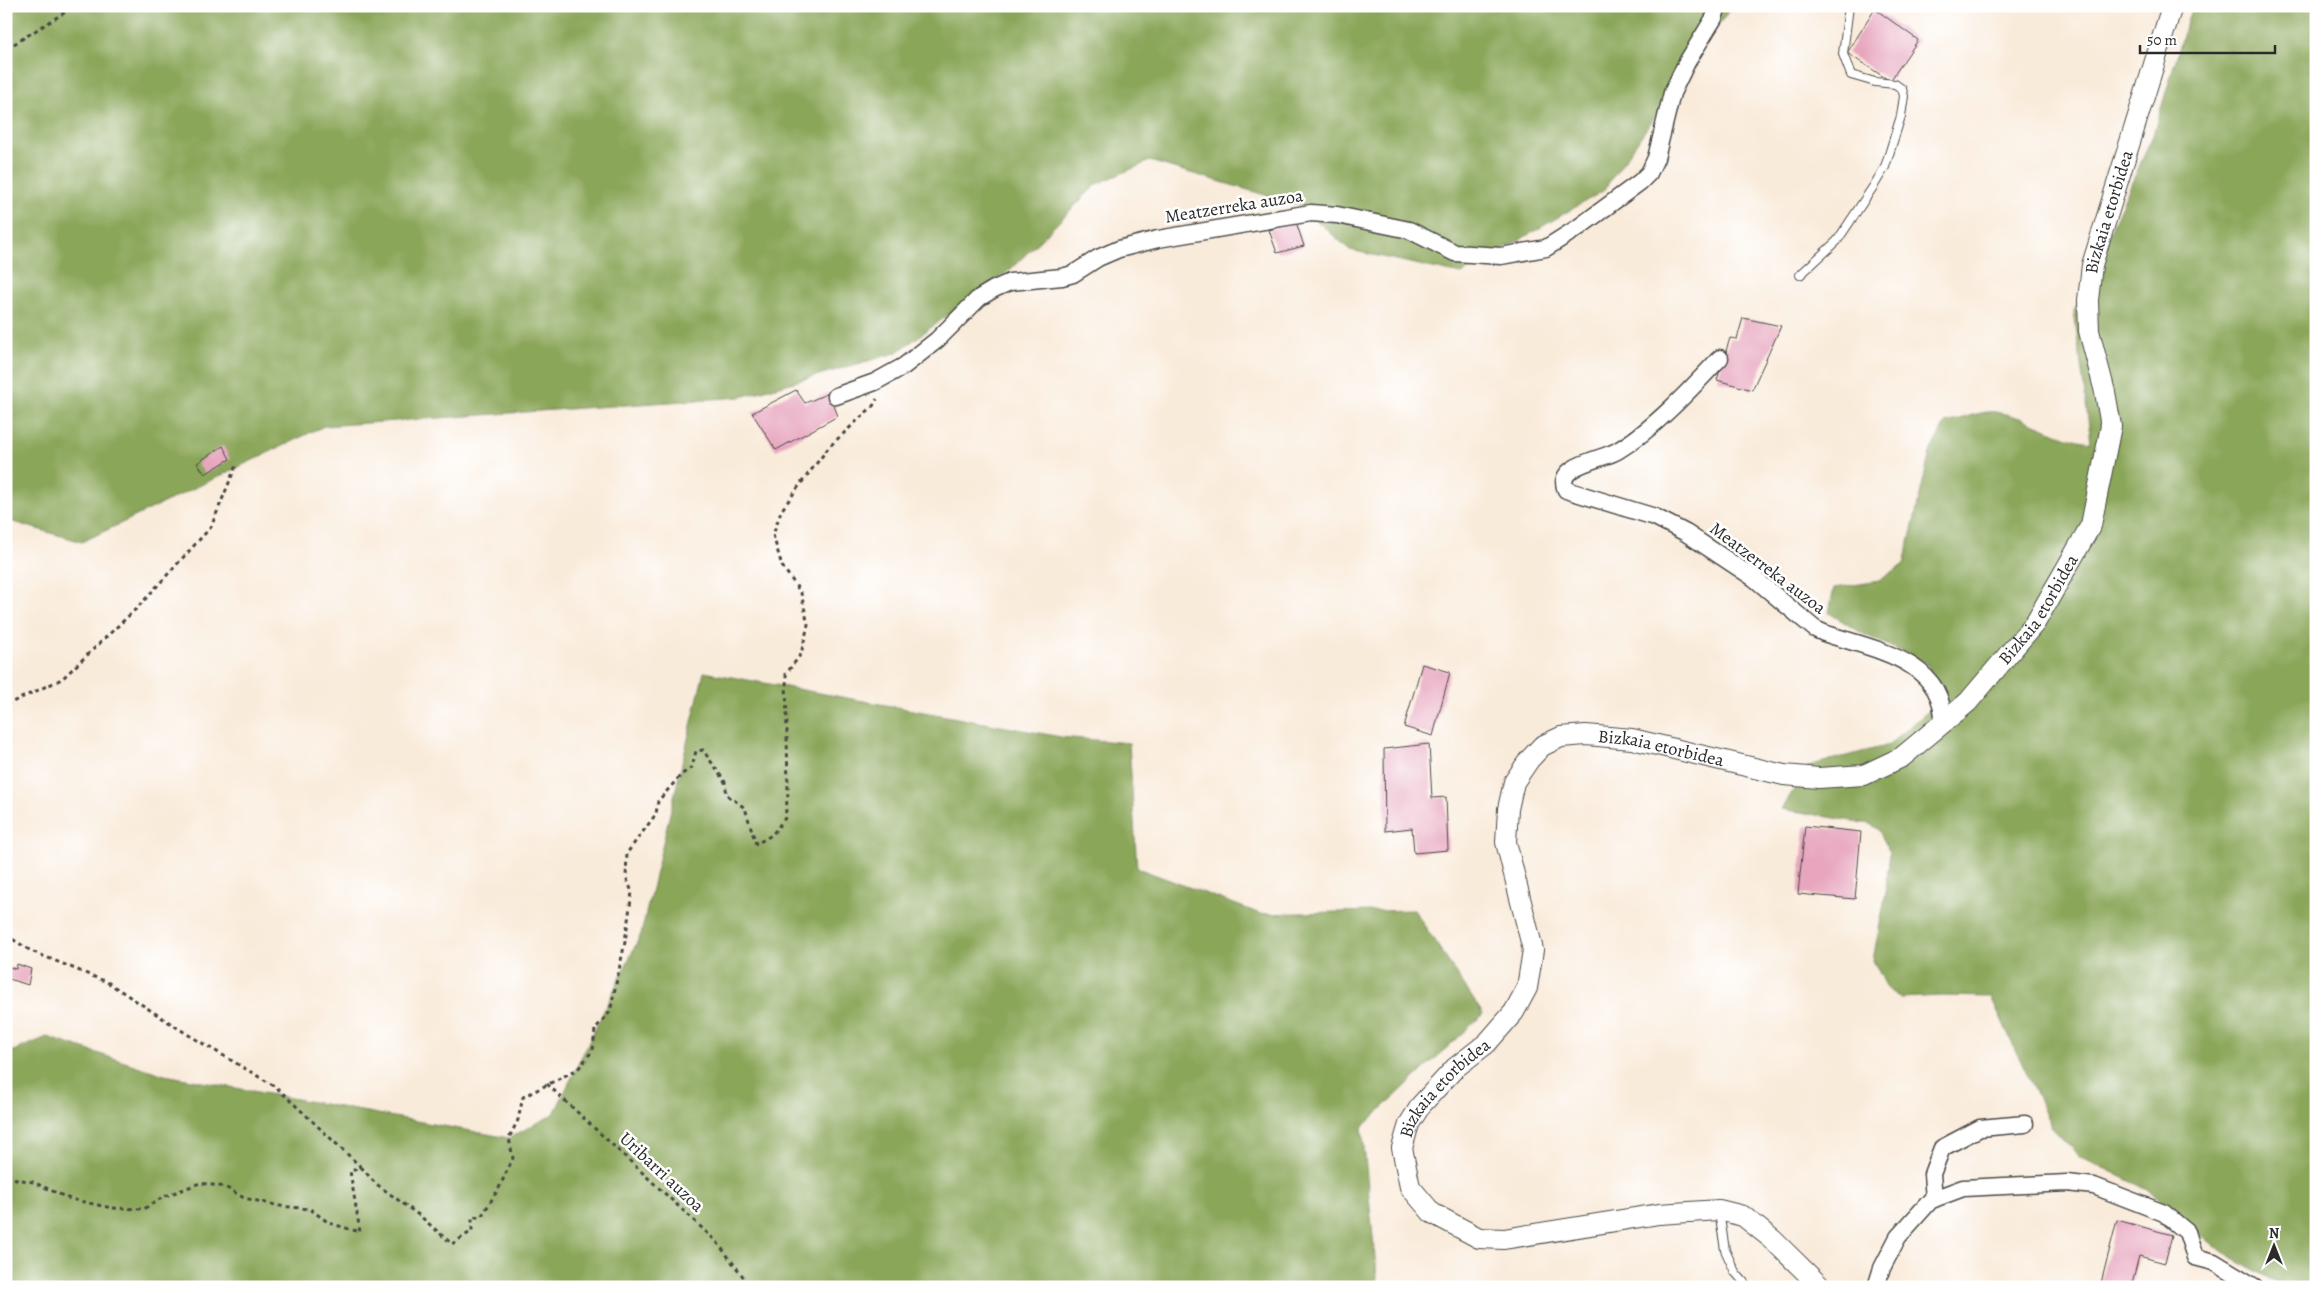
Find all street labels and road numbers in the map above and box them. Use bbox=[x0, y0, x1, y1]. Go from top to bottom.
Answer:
street label: Bizkaia etorbidea bbox=[2079, 147, 2139, 275]
street label: Meatzerreka auzoa bbox=[1163, 183, 1305, 229]
street label: Meatzerreka auzoa bbox=[1705, 516, 1831, 620]
street label: Bizkaia etorbidea bbox=[1993, 549, 2084, 670]
street label: Bizkaia etorbidea bbox=[1597, 724, 1727, 773]
street label: Bizkaia etorbidea bbox=[1394, 1032, 1496, 1141]
street label: Uribarri auzoa bbox=[614, 1127, 710, 1218]

